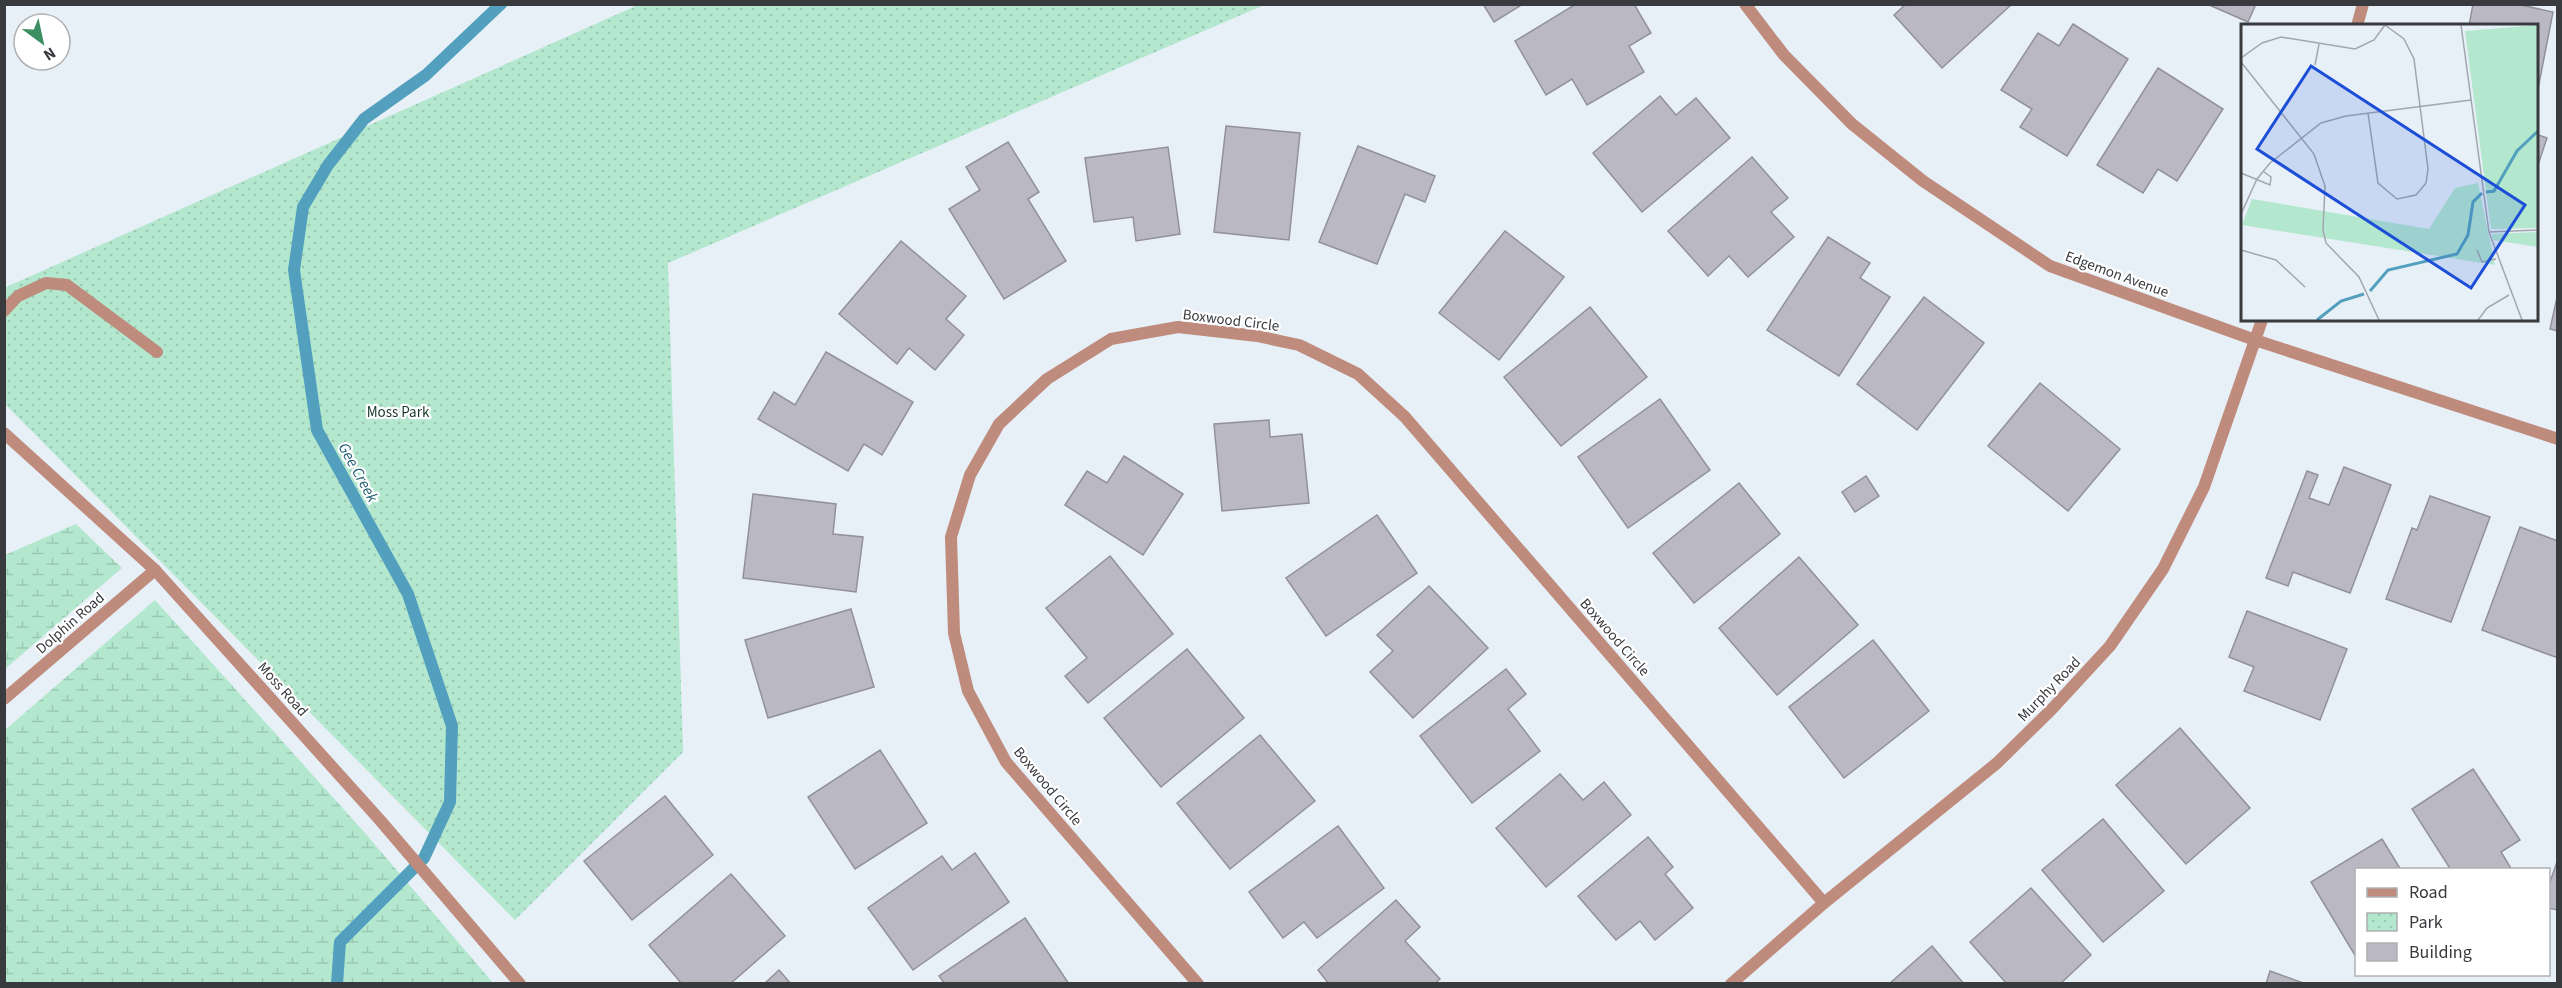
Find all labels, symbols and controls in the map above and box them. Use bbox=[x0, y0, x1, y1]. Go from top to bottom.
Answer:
north arrow bbox=[12, 12, 72, 72]
inset map bbox=[2241, 24, 2538, 321]
text: N bbox=[39, 42, 60, 66]
street label: Edgemon Avenue bbox=[2062, 246, 2172, 303]
street label: Boxwood Circle bbox=[1181, 304, 1280, 337]
park label: Moss Park bbox=[367, 402, 430, 423]
water label: Gee Creek bbox=[333, 439, 384, 507]
street label: Dolphin Road bbox=[31, 588, 109, 659]
street label: Boxwood Circle bbox=[1575, 594, 1654, 681]
street label: Murphy Road bbox=[2013, 652, 2086, 726]
street label: Moss Road bbox=[252, 658, 313, 721]
street label: Boxwood Circle bbox=[1008, 742, 1087, 830]
legend bbox=[2355, 868, 2550, 976]
text: Road bbox=[2409, 880, 2448, 905]
text: Park bbox=[2409, 910, 2443, 935]
text: Building bbox=[2409, 940, 2472, 965]

